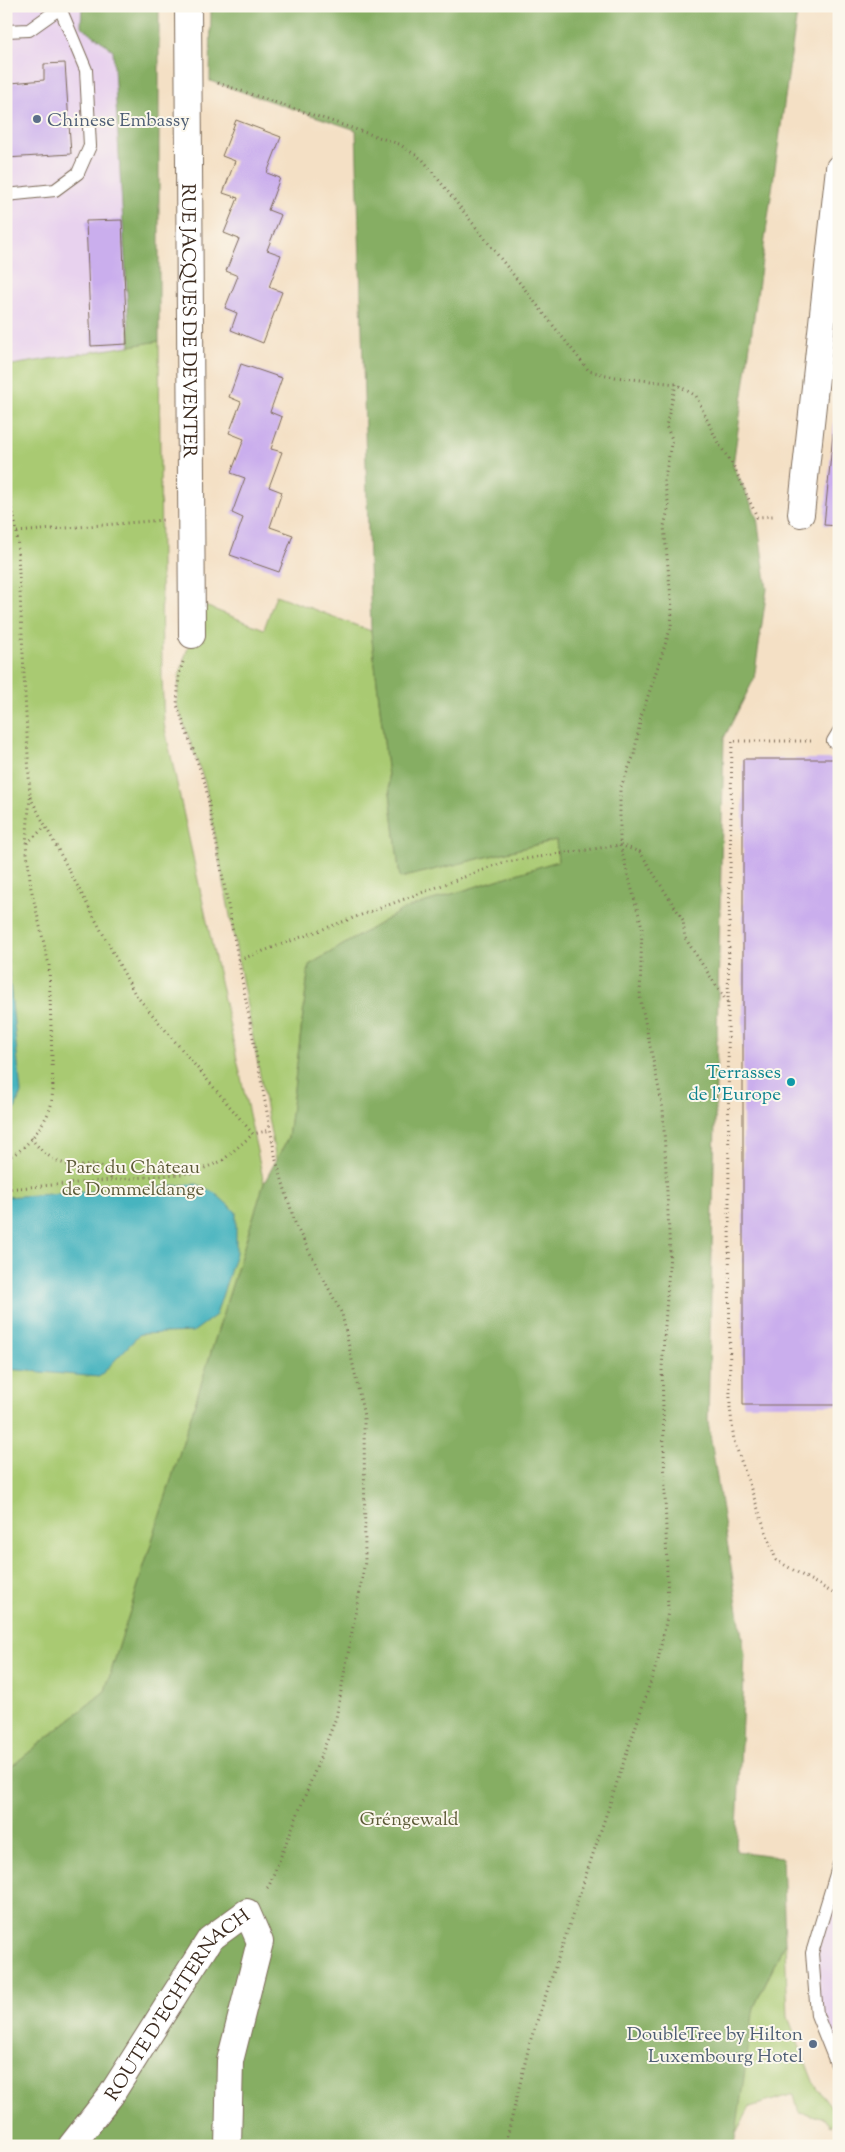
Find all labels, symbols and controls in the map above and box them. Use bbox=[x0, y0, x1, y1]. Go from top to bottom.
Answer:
place label: Chinese Embassy bbox=[47, 108, 190, 135]
marker: Chinese Embassy bbox=[31, 113, 43, 125]
street label: RUE JACQUES DE DEVENTER bbox=[173, 183, 202, 459]
place label: Terrasses de l'Europe bbox=[688, 1060, 781, 1109]
marker: Terrasses de l'Europe bbox=[785, 1076, 797, 1088]
park label: Parc du Château de Dommeldange bbox=[62, 1155, 204, 1204]
park label: Gréngewald bbox=[359, 1807, 459, 1834]
street label: ROUTE D'ECHTERNACH bbox=[100, 1903, 256, 2107]
place label: DoubleTree by Hilton Luxembourg Hotel bbox=[627, 2022, 803, 2071]
marker: DoubleTree by Hilton Luxembourg Hotel bbox=[807, 2038, 819, 2050]

